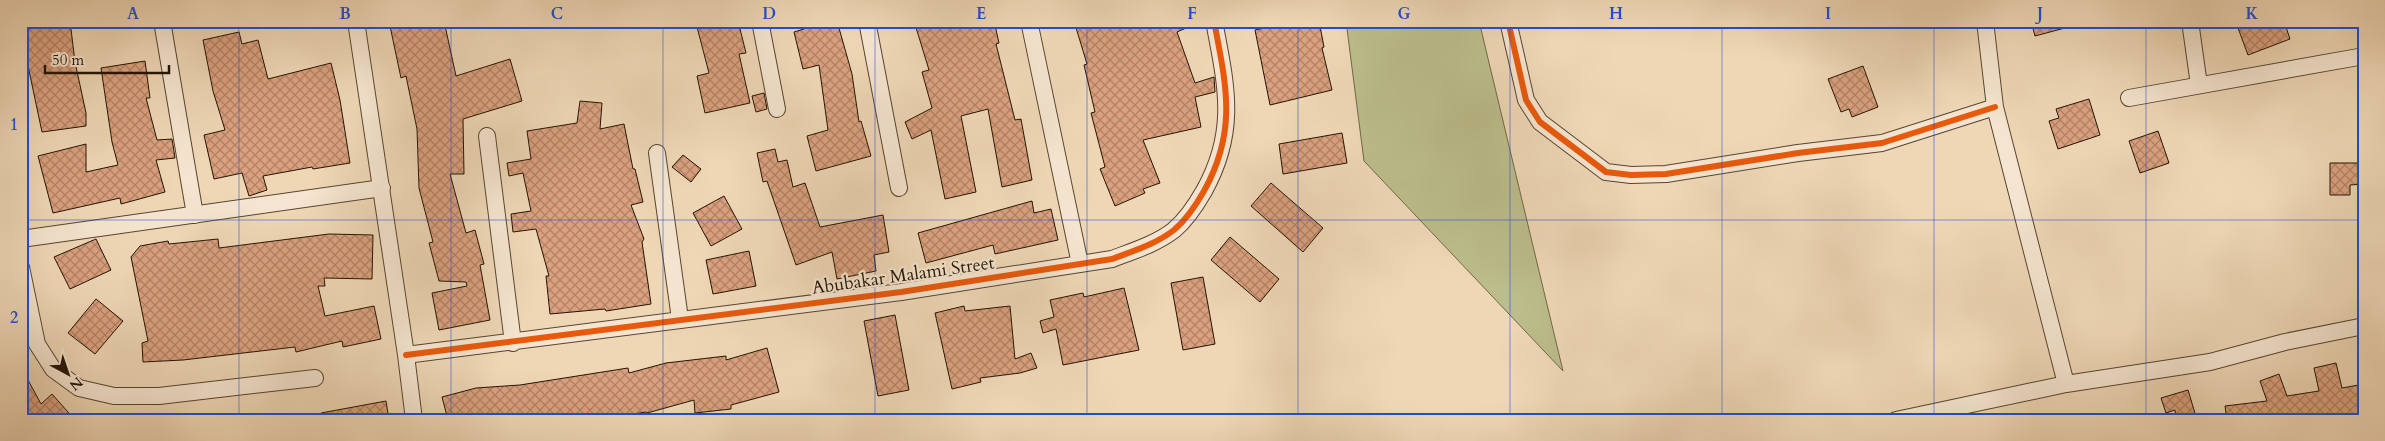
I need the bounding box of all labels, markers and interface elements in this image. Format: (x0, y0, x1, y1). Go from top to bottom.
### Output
text: A (127, 3, 139, 25)
text: B (339, 3, 351, 25)
text: C (551, 3, 563, 25)
text: D (762, 3, 776, 25)
text: E (976, 3, 986, 25)
text: F (1187, 3, 1197, 25)
text: G (1397, 3, 1411, 25)
text: H (1609, 3, 1623, 25)
text: I (1825, 3, 1831, 25)
text: J (2035, 3, 2043, 25)
text: K (2246, 3, 2259, 25)
scale bar (45, 42, 169, 74)
text: 50 m (52, 50, 84, 70)
text: 1 (10, 114, 18, 136)
street label: Abubakar Malami Street (810, 250, 996, 301)
text: 2 (10, 307, 18, 329)
north arrow (42, 348, 92, 398)
text: N (65, 372, 87, 395)

